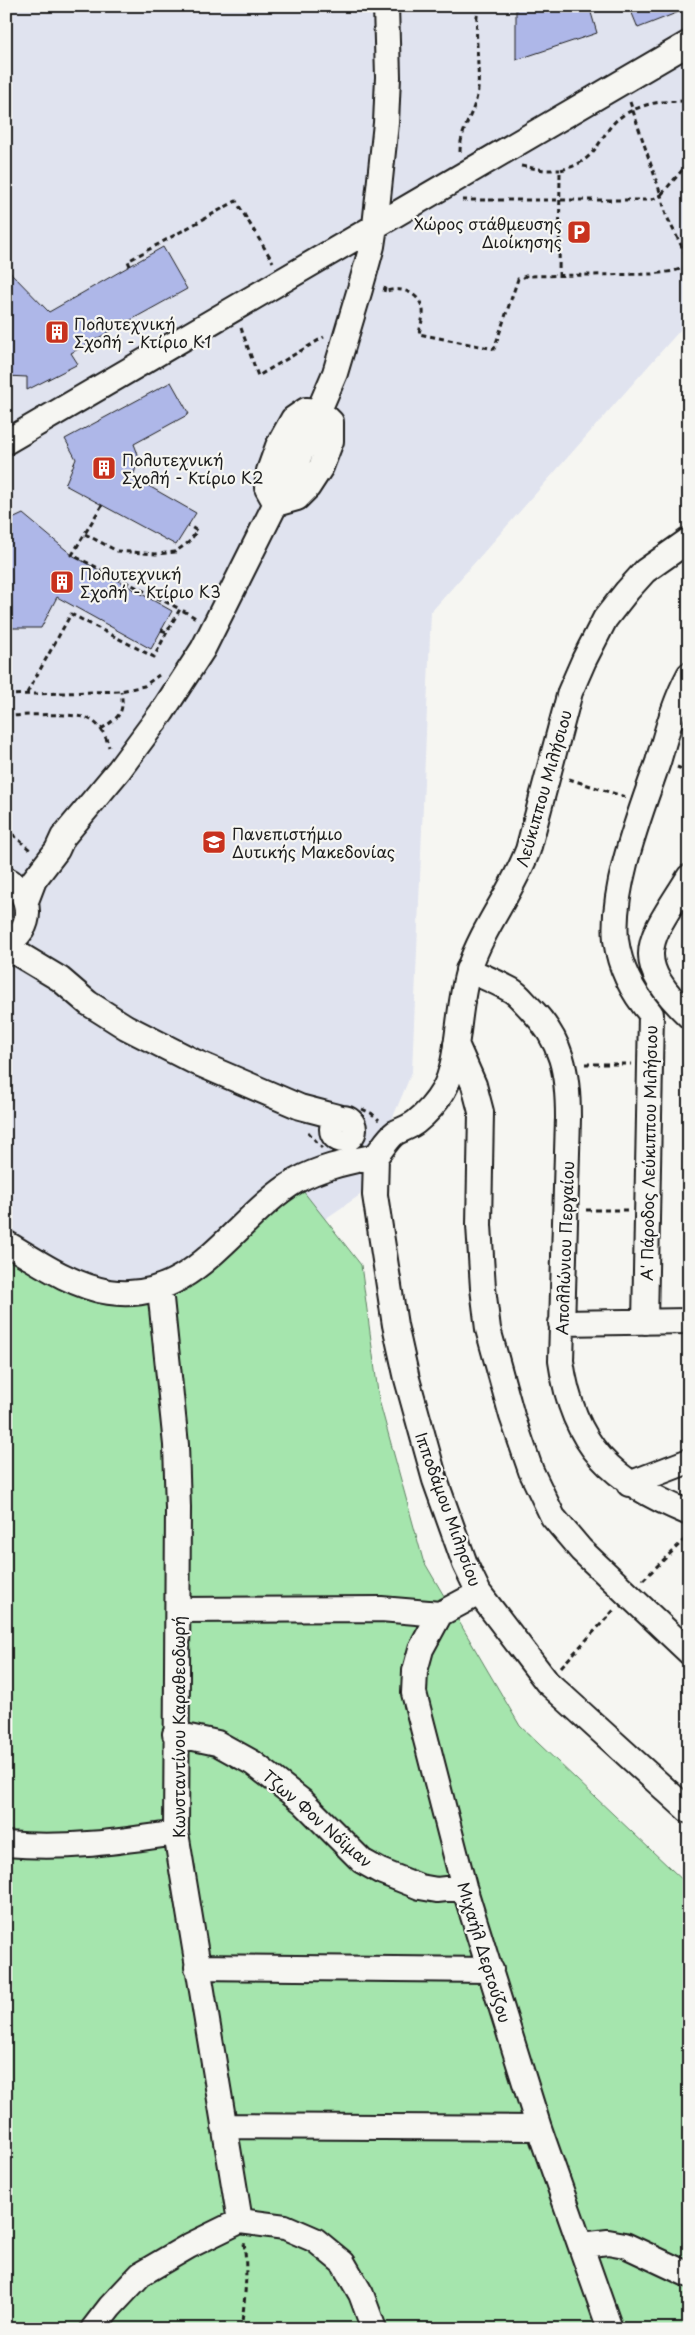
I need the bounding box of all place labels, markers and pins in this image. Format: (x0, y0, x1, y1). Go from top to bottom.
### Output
place label: Χώρος στάθμευσης Διοίκησης (414, 211, 562, 253)
parking icon: Χώρος στάθμευσης Διοίκησης (566, 219, 592, 245)
place label: Πολυτεχνική Σχολή - Κτίριο Κ1 (74, 311, 211, 353)
building icon: Πολυτεχνική Σχολή - Κτίριο Κ1 (44, 319, 70, 345)
place label: Πολυτεχνική Σχολή - Κτίριο Κ2 (122, 447, 263, 489)
building icon: Πολυτεχνική Σχολή - Κτίριο Κ2 (91, 455, 117, 481)
place label: Πολυτεχνική Σχολή - Κτίριο Κ3 (80, 561, 221, 603)
building icon: Πολυτεχνική Σχολή - Κτίριο Κ3 (49, 569, 75, 595)
place label: Πανεπιστήμιο Δυτικής Μακεδονίας (232, 821, 395, 863)
school or university icon: Πανεπιστήμιο Δυτικής Μακεδονίας (201, 829, 227, 855)

